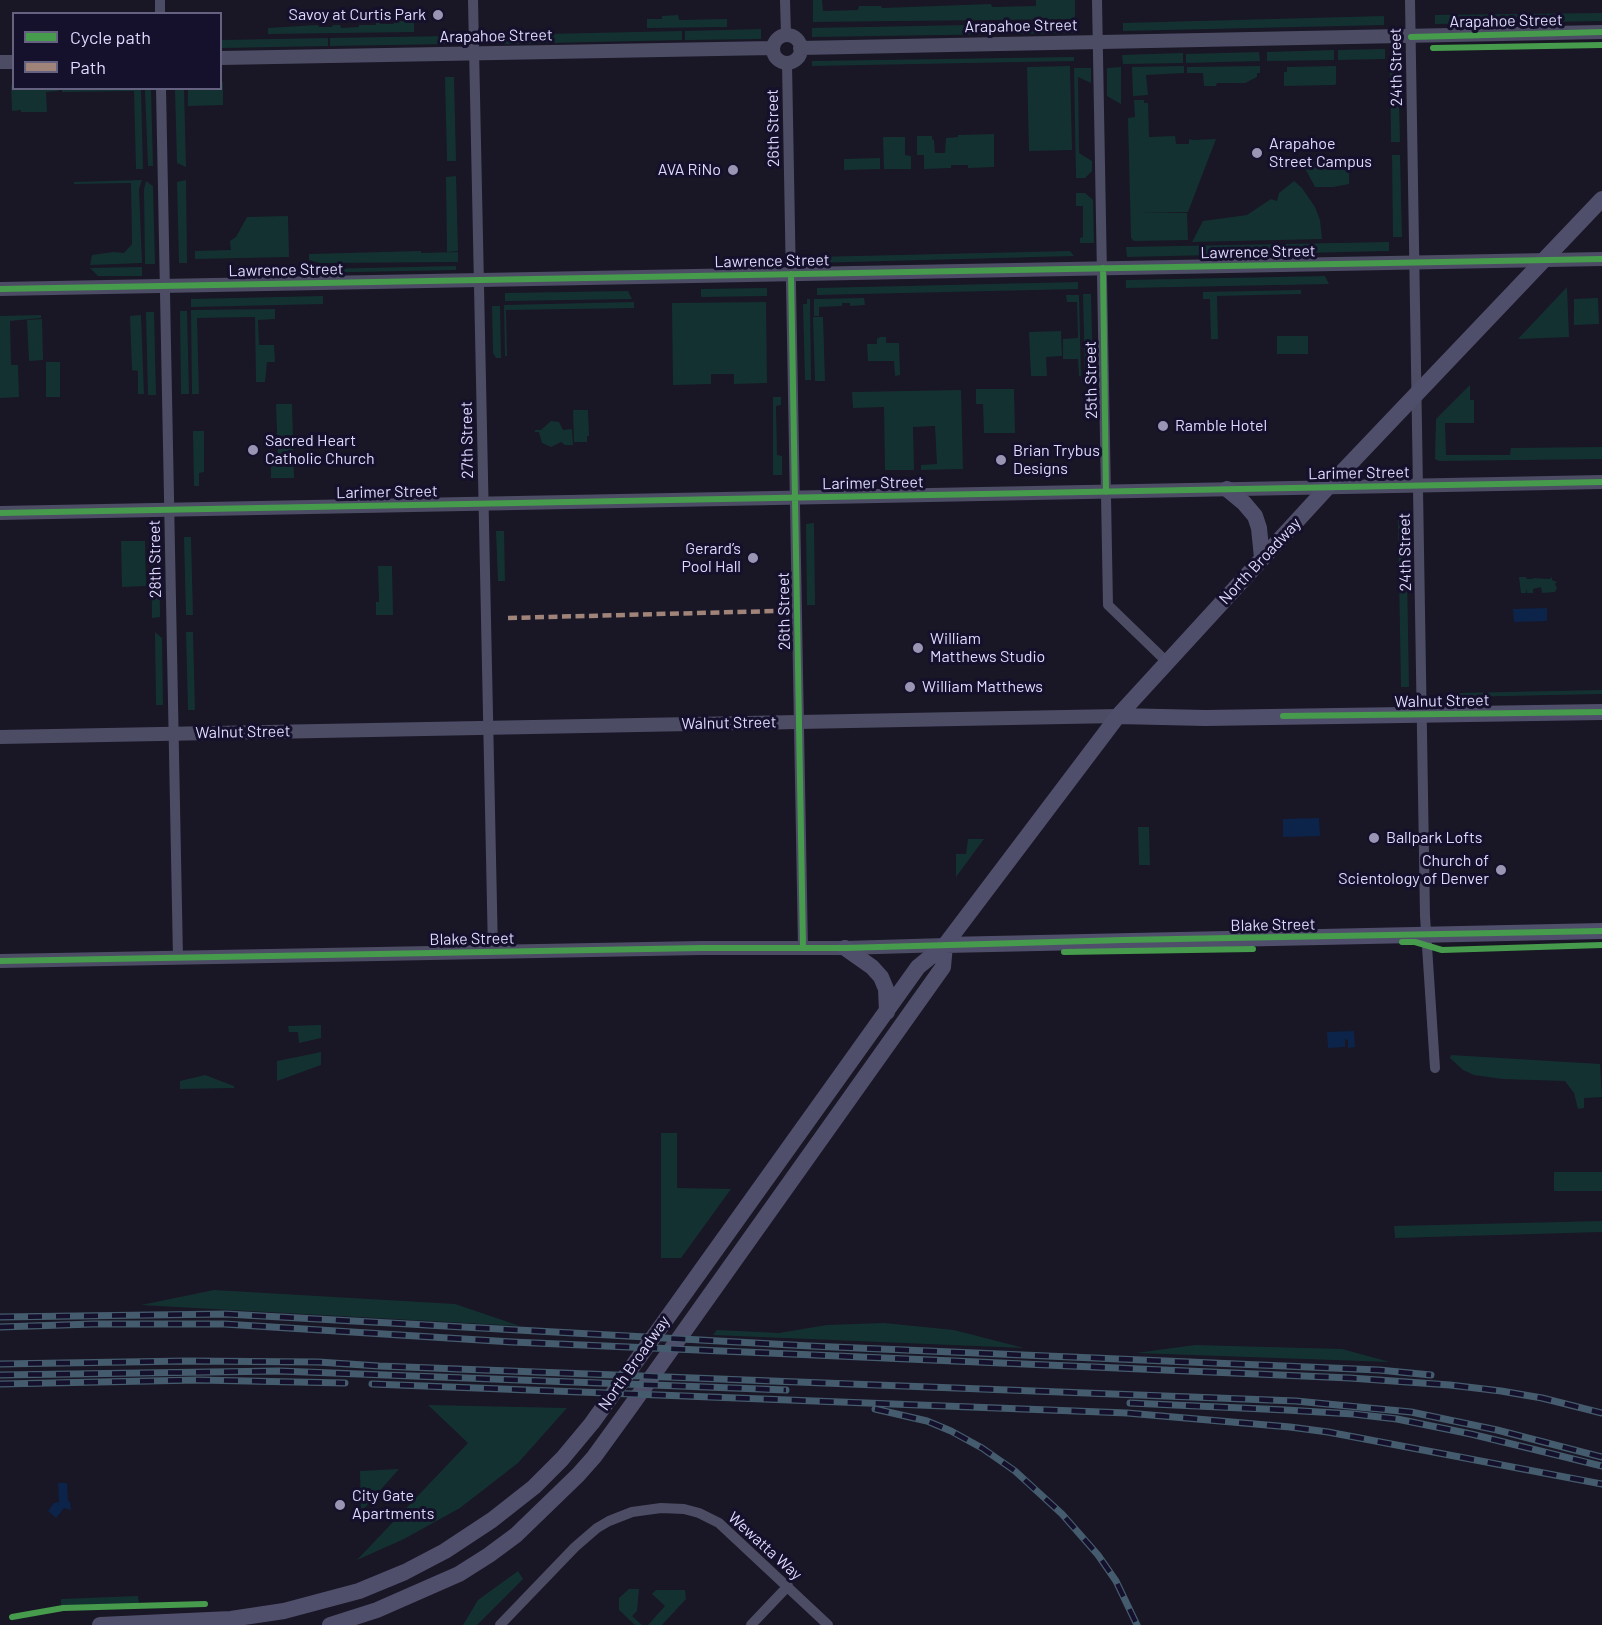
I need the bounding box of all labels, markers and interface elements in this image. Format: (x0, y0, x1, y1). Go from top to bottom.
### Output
place label: Savoy at Curtis Park (289, 5, 426, 25)
marker: Savoy at Curtis Park (431, 8, 445, 22)
street label: Arapahoe Street (1449, 10, 1563, 32)
legend (12, 12, 222, 90)
street label: Arapahoe Street (964, 15, 1078, 37)
street label: Arapahoe Street (439, 25, 553, 47)
text: Cycle path (70, 26, 151, 48)
street label: 24th Street (1386, 27, 1406, 107)
text: Path (70, 56, 106, 78)
street label: 26th Street (763, 89, 783, 167)
place label: Arapahoe Street Campus (1269, 134, 1372, 172)
marker: Arapahoe Street Campus (1250, 146, 1264, 160)
place label: AVA RiNo (658, 160, 721, 180)
marker: AVA RiNo (726, 163, 740, 177)
street label: Lawrence Street (1200, 241, 1316, 263)
street label: Lawrence Street (714, 250, 830, 272)
street label: Lawrence Street (228, 259, 344, 281)
street label: 25th Street (1081, 341, 1101, 419)
street label: 27th Street (457, 401, 477, 479)
place label: Ramble Hotel (1175, 416, 1267, 436)
marker: Ramble Hotel (1156, 419, 1170, 433)
place label: Sacred Heart Catholic Church (265, 431, 375, 469)
place label: Brian Trybus Designs (1013, 441, 1100, 479)
marker: Sacred Heart Catholic Church (246, 443, 260, 457)
marker: Brian Trybus Designs (994, 453, 1008, 467)
street label: Larimer Street (1308, 463, 1410, 483)
street label: Larimer Street (822, 473, 924, 493)
street label: Larimer Street (336, 482, 438, 502)
street label: 24th Street (1395, 512, 1415, 592)
street label: North Broadway (1215, 514, 1305, 608)
street label: 28th Street (145, 520, 165, 598)
place label: Gerard’s Pool Hall (681, 539, 741, 577)
marker: Gerard’s Pool Hall (746, 551, 760, 565)
street label: 26th Street (774, 572, 794, 650)
place label: William Matthews Studio (930, 629, 1045, 667)
marker: William Matthews Studio (911, 641, 925, 655)
place label: William Matthews (922, 677, 1043, 697)
marker: William Matthews (903, 680, 917, 694)
street label: Walnut Street (1394, 691, 1490, 711)
street label: Walnut Street (681, 713, 777, 733)
street label: Walnut Street (195, 722, 291, 742)
place label: Ballpark Lofts (1386, 828, 1482, 848)
marker: Ballpark Lofts (1367, 831, 1381, 845)
place label: Church of Scientology of Denver (1338, 851, 1489, 889)
marker: Church of Scientology of Denver (1494, 863, 1508, 877)
street label: Blake Street (1230, 915, 1316, 935)
street label: Blake Street (429, 929, 515, 949)
street label: North Broadway (594, 1312, 674, 1414)
place label: City Gate Apartments (352, 1486, 434, 1524)
marker: City Gate Apartments (333, 1498, 347, 1512)
street label: Wewatta Way (724, 1508, 806, 1584)

